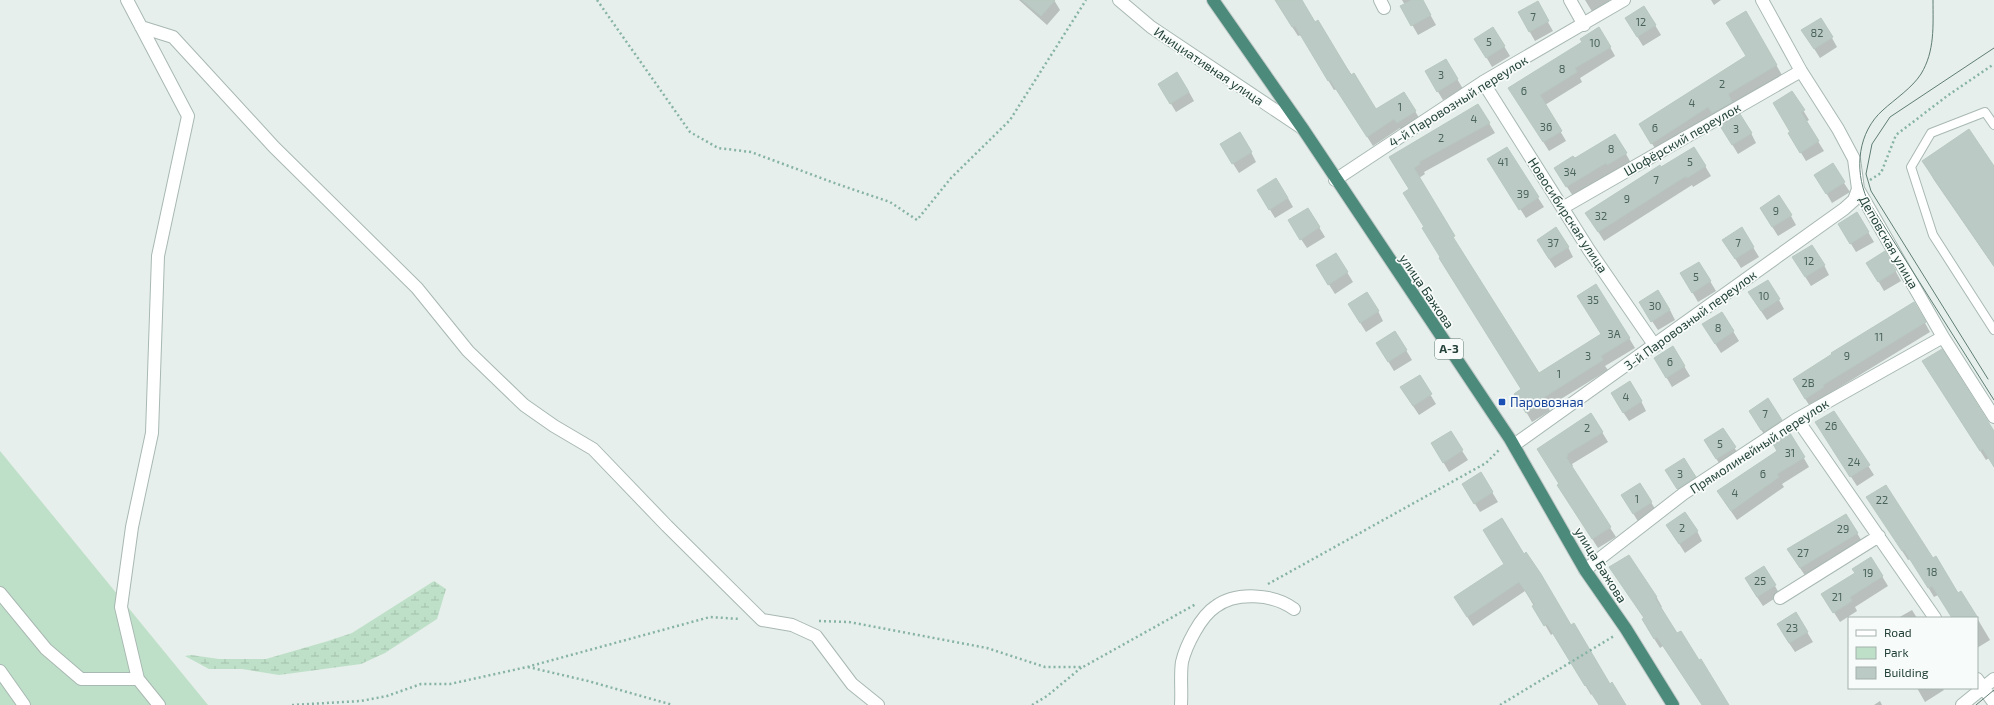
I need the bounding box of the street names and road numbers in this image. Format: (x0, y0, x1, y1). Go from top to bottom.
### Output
street label: Инициативная улица (1151, 23, 1267, 109)
street label: 4-й Паровозный переулок (1386, 52, 1530, 150)
street label: Шофёрский переулок (1621, 99, 1743, 179)
street label: Новосибирская улица (1525, 154, 1611, 276)
street label: Деповская улица (1856, 193, 1922, 291)
street label: улица Бажова (1396, 251, 1458, 331)
street label: 3-й Паровозный переулок (1621, 266, 1760, 374)
road number: A-3 (1435, 339, 1463, 359)
street label: Прямолинейный переулок (1687, 395, 1831, 497)
street label: улица Бажова (1571, 524, 1631, 606)

